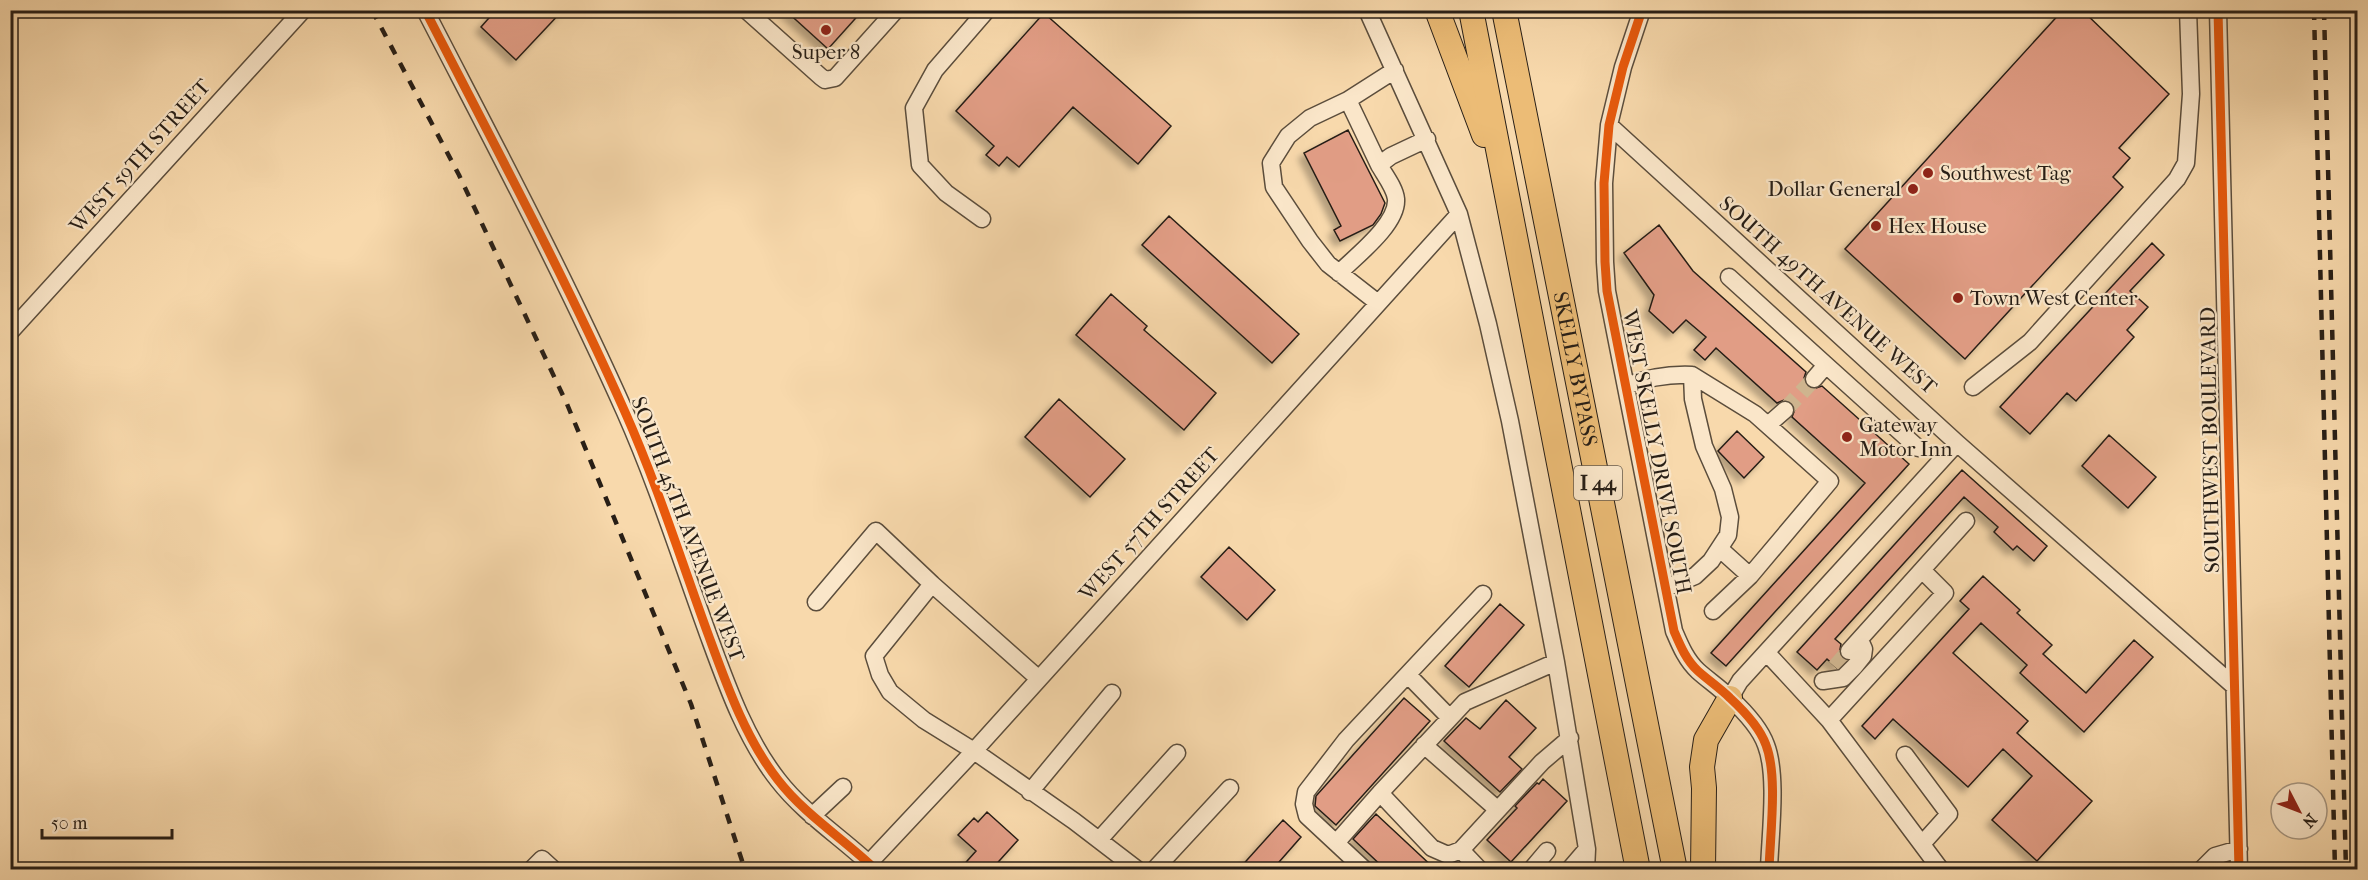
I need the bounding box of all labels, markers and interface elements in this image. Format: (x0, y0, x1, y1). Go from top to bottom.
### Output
marker: Super 8 (819, 23, 833, 37)
place label: Super 8 (792, 40, 860, 64)
street label: WEST 59TH STREET (64, 74, 216, 238)
place label: Southwest Tag (1940, 161, 2071, 185)
marker: Southwest Tag (1921, 166, 1935, 180)
place label: Dollar General (1768, 177, 1901, 201)
marker: Dollar General (1906, 182, 1920, 196)
street label: SOUTH 49TH AVENUE WEST (1714, 191, 1942, 400)
place label: Hex House (1888, 214, 1987, 238)
marker: Hex House (1869, 219, 1883, 233)
place label: Town West Center (1970, 286, 2138, 310)
street label: SKELLY BYPASS (1548, 289, 1602, 449)
marker: Town West Center (1951, 291, 1965, 305)
street label: WEST SKELLY DRIVE SOUTH (1617, 307, 1696, 597)
street label: SOUTHWEST BOULEVARD (2196, 307, 2224, 573)
street label: SOUTH 45TH AVENUE WEST (626, 393, 750, 666)
place label: Gateway Motor Inn (1859, 413, 1953, 461)
marker: Gateway Motor Inn (1840, 430, 1854, 444)
street label: WEST 57TH STREET (1073, 442, 1225, 606)
road number: I 44 (1574, 466, 1622, 500)
north arrow (2269, 781, 2329, 841)
scale bar (42, 802, 172, 840)
text: N (2298, 810, 2321, 832)
text: 50 m (51, 813, 88, 834)

